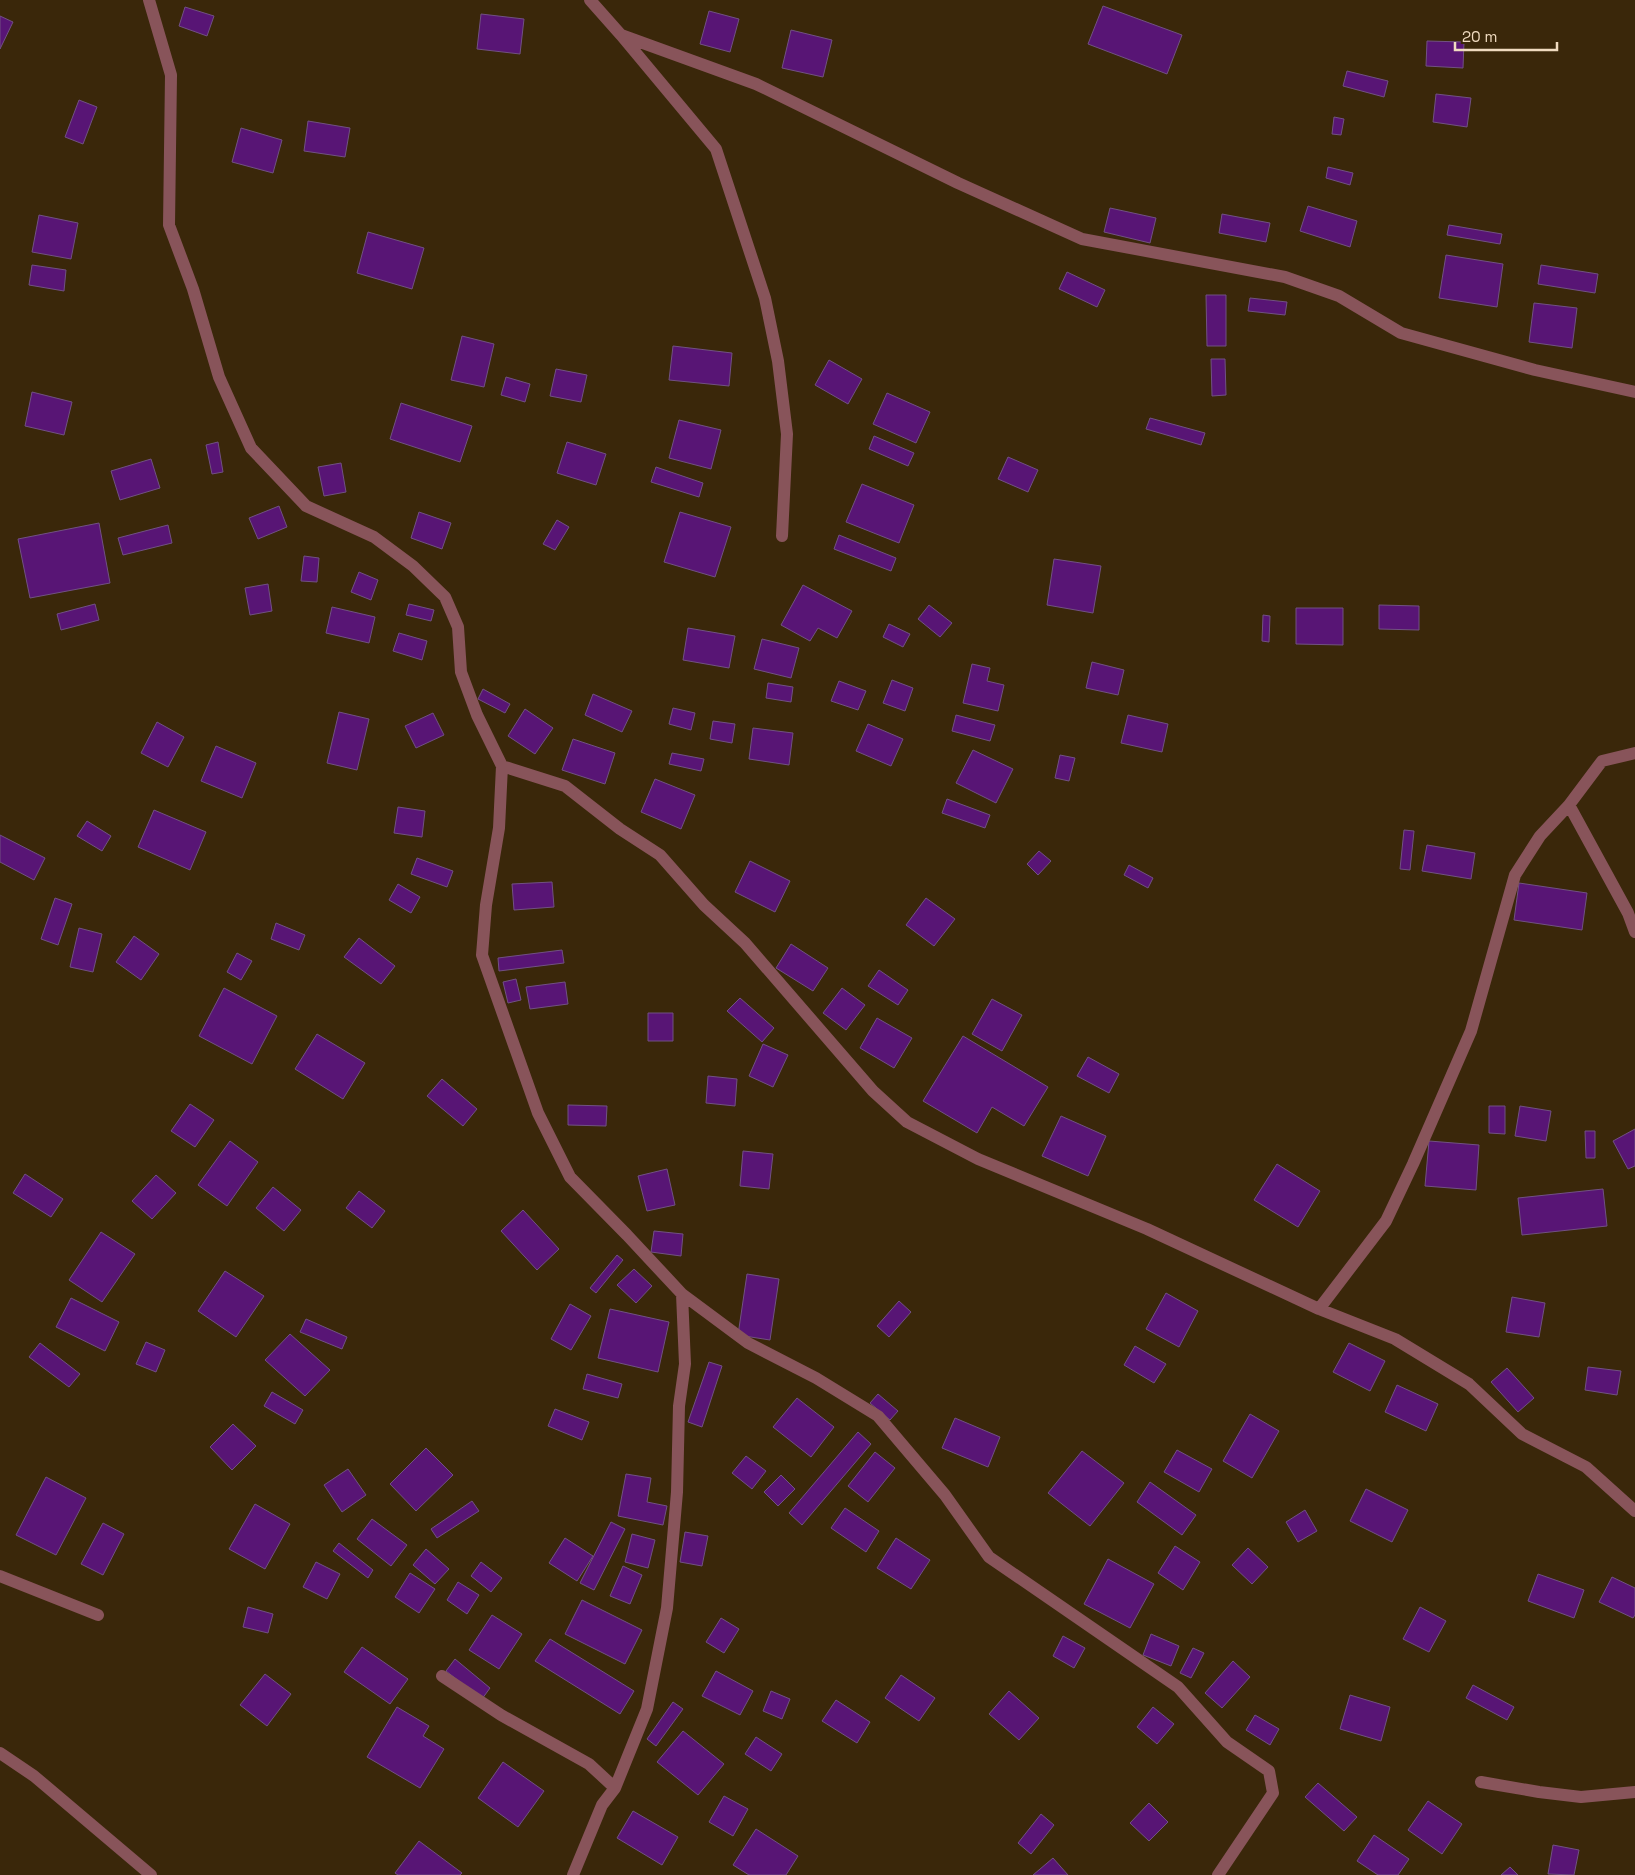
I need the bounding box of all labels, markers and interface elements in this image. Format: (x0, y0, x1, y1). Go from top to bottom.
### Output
scale bar (1455, 20, 1558, 52)
text: 20 m (1462, 27, 1497, 46)

